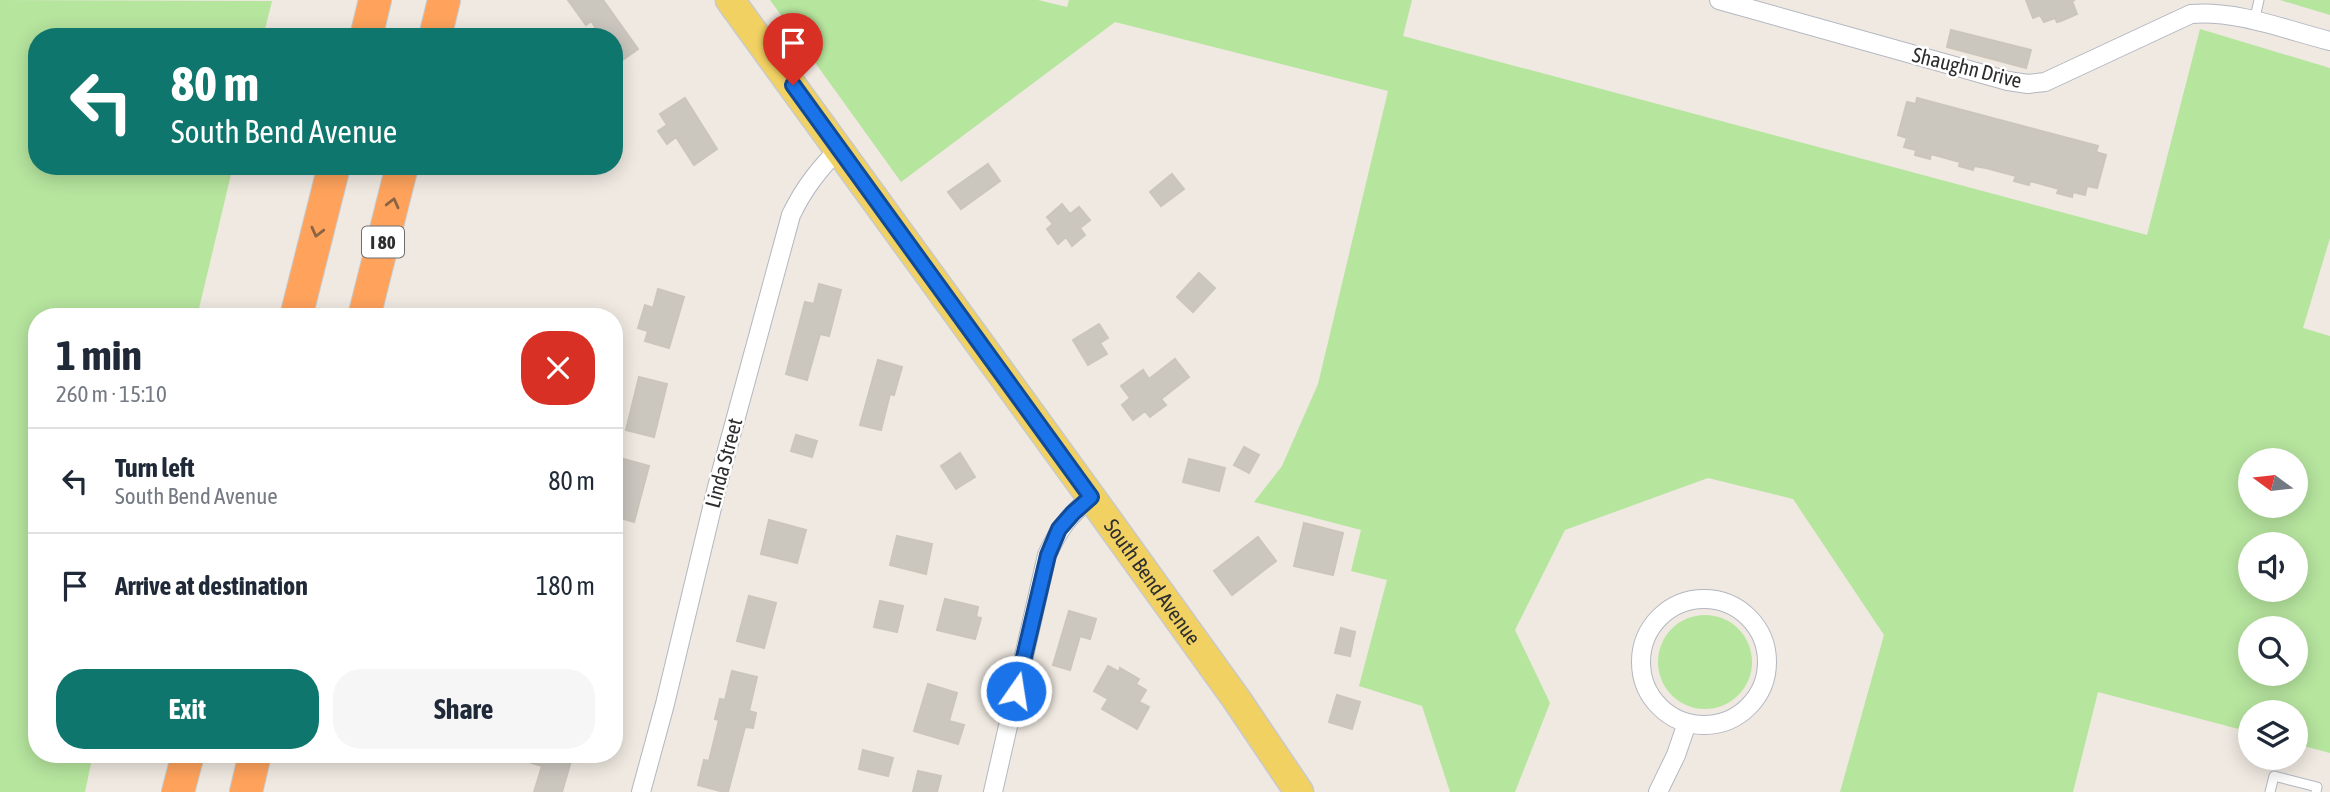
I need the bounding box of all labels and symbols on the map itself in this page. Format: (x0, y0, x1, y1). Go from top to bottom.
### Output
pin (763, 13, 823, 85)
street label: Shaughn Drive (1910, 42, 2024, 92)
one-way arrow (385, 197, 399, 209)
one-way arrow (311, 226, 325, 238)
road number: I 80 (362, 226, 404, 258)
street label: Linda Street (700, 415, 747, 510)
north arrow (2238, 448, 2308, 518)
street label: South Bend Avenue (1100, 514, 1206, 649)
position arrow (979, 654, 1053, 728)

